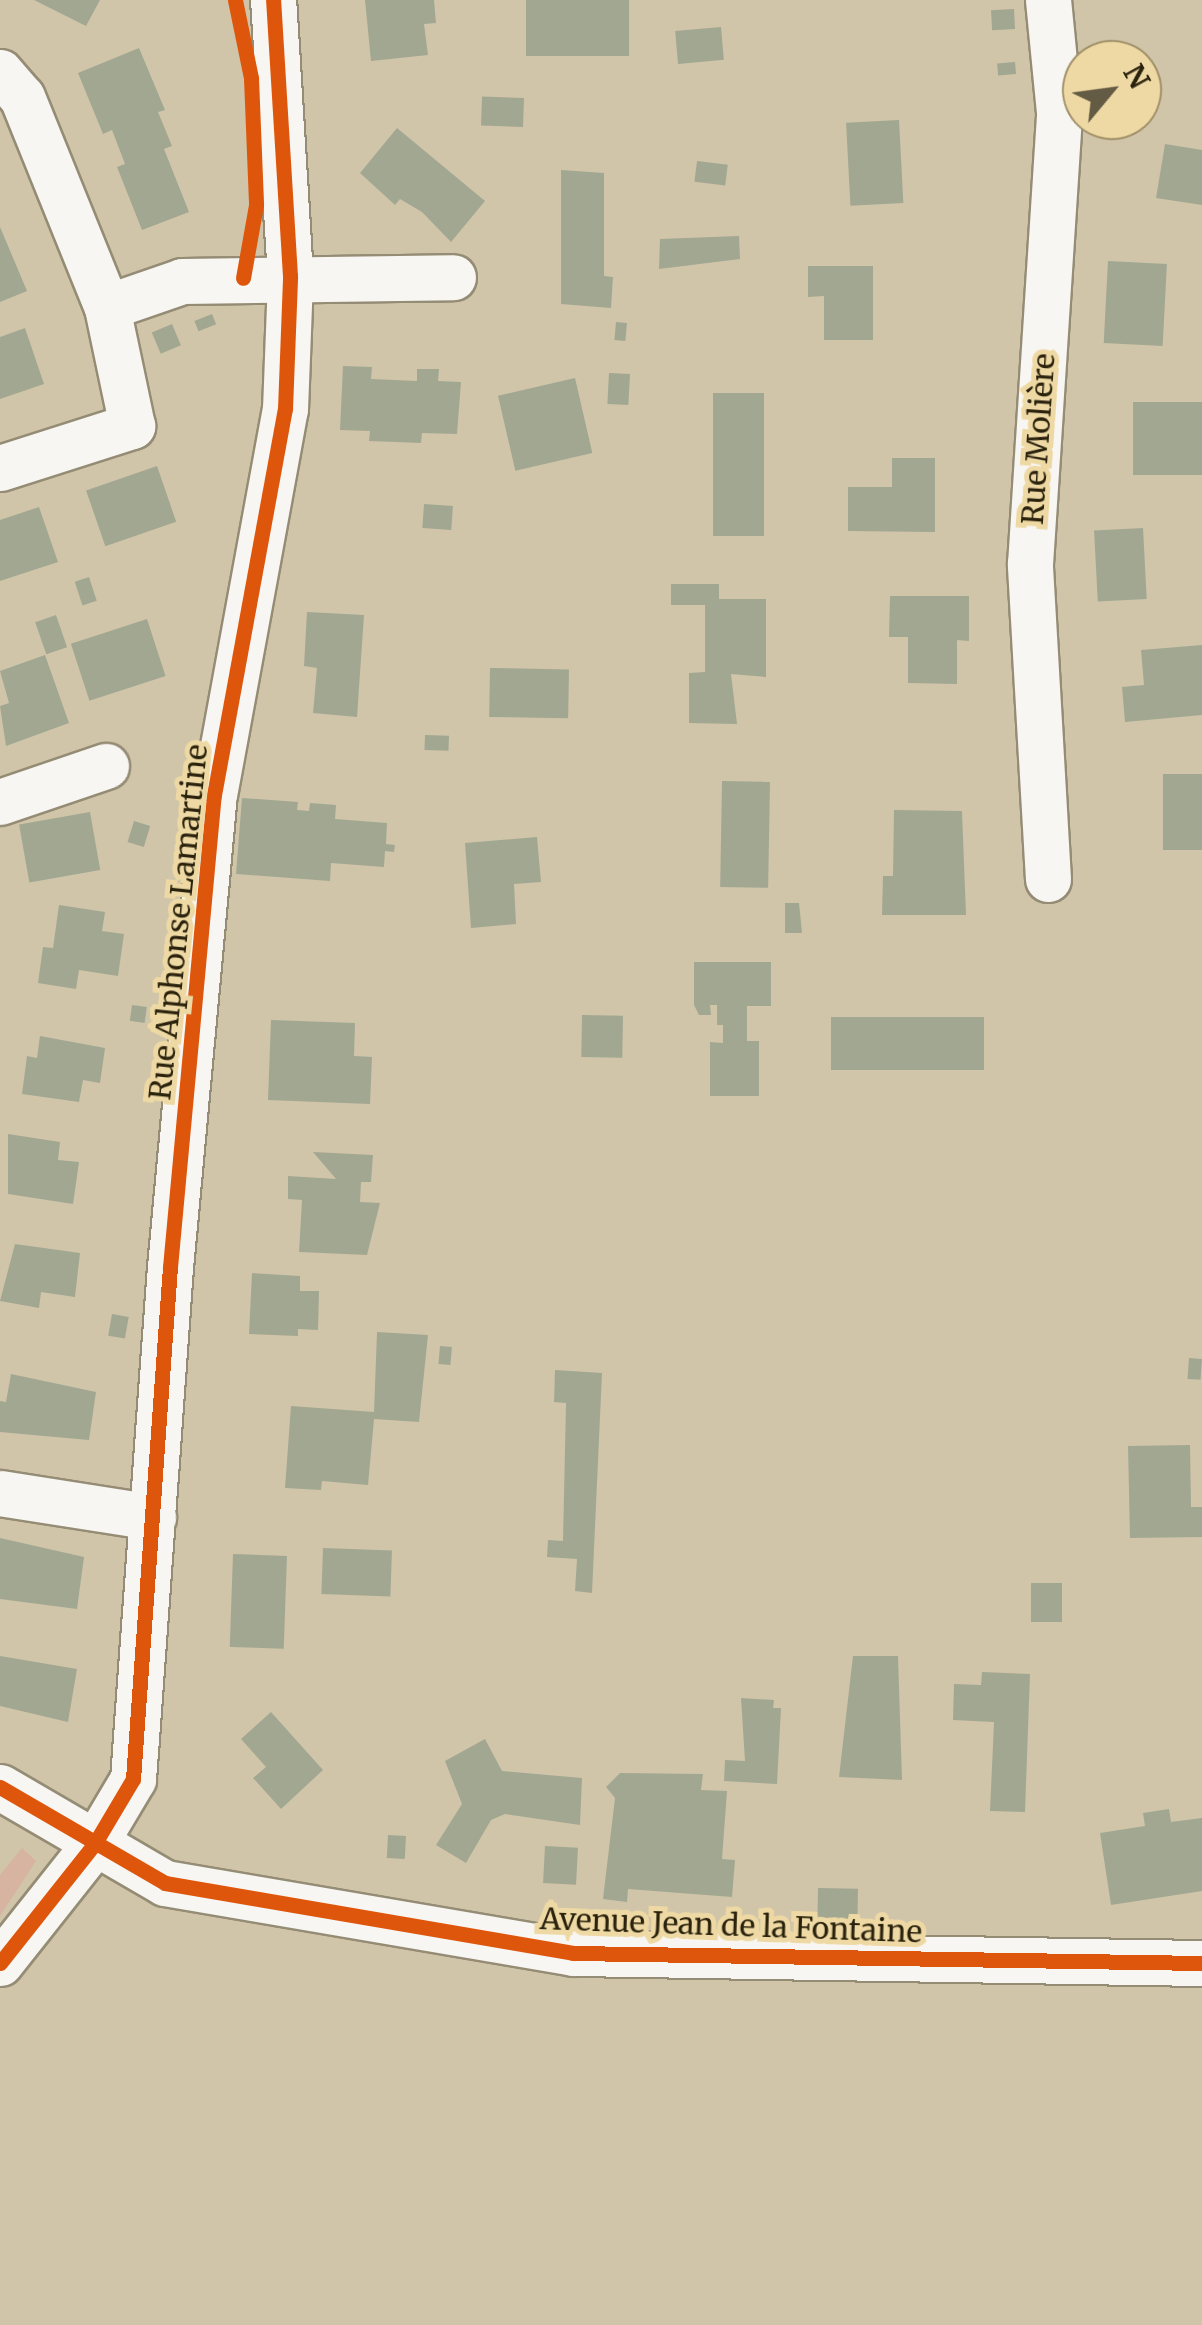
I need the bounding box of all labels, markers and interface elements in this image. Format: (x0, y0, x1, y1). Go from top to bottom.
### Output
north arrow (1062, 40, 1162, 140)
text: N (1115, 58, 1158, 95)
street label: Rue Molière (1014, 352, 1062, 526)
street label: Rue Alphonse Lamartine (141, 742, 215, 1102)
street label: Avenue Jean de la Fontaine (539, 1900, 923, 1950)

